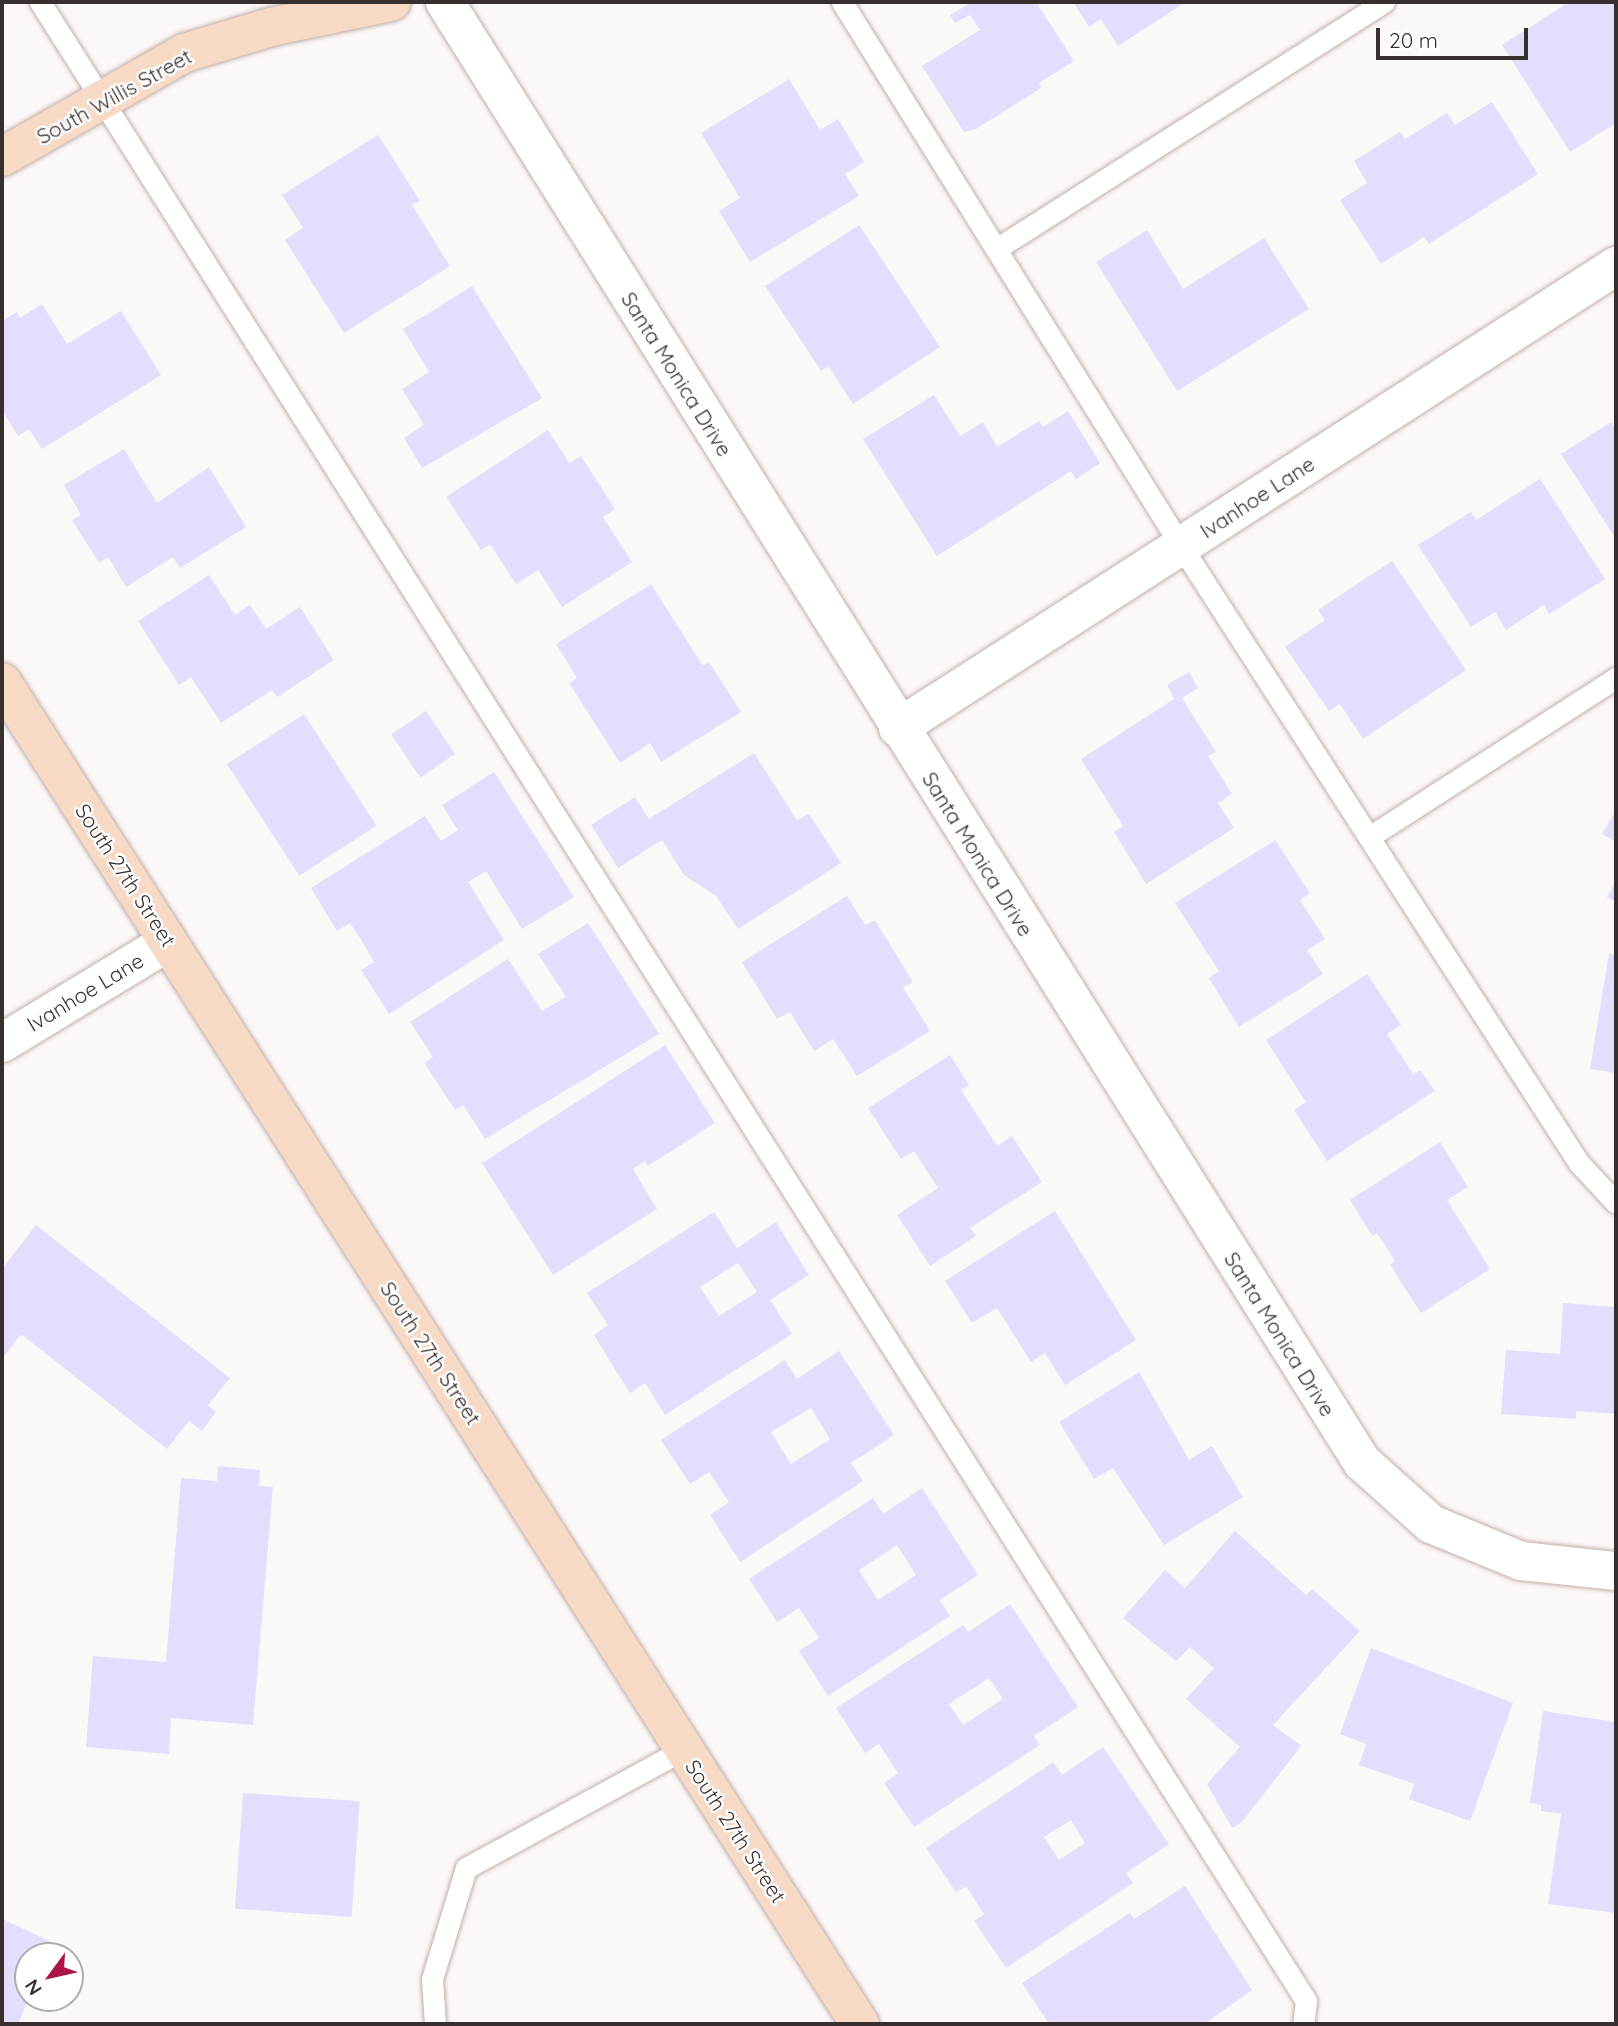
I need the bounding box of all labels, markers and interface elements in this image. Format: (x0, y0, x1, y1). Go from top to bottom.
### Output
scale bar (1380, 14, 1532, 58)
text: 20 m (1389, 27, 1438, 53)
street label: South Willis Street (32, 43, 196, 149)
street label: Santa Monica Drive (616, 287, 738, 461)
street label: Ivanhoe Lane (1195, 451, 1319, 543)
street label: Santa Monica Drive (917, 767, 1039, 941)
street label: South 27th Street (70, 799, 182, 951)
street label: Ivanhoe Lane (22, 947, 148, 1037)
street label: Santa Monica Drive (1219, 1247, 1341, 1421)
street label: South 27th Street (375, 1277, 487, 1429)
street label: South 27th Street (680, 1755, 792, 1907)
north arrow (14, 1942, 84, 2012)
text: N (19, 1975, 47, 2000)

